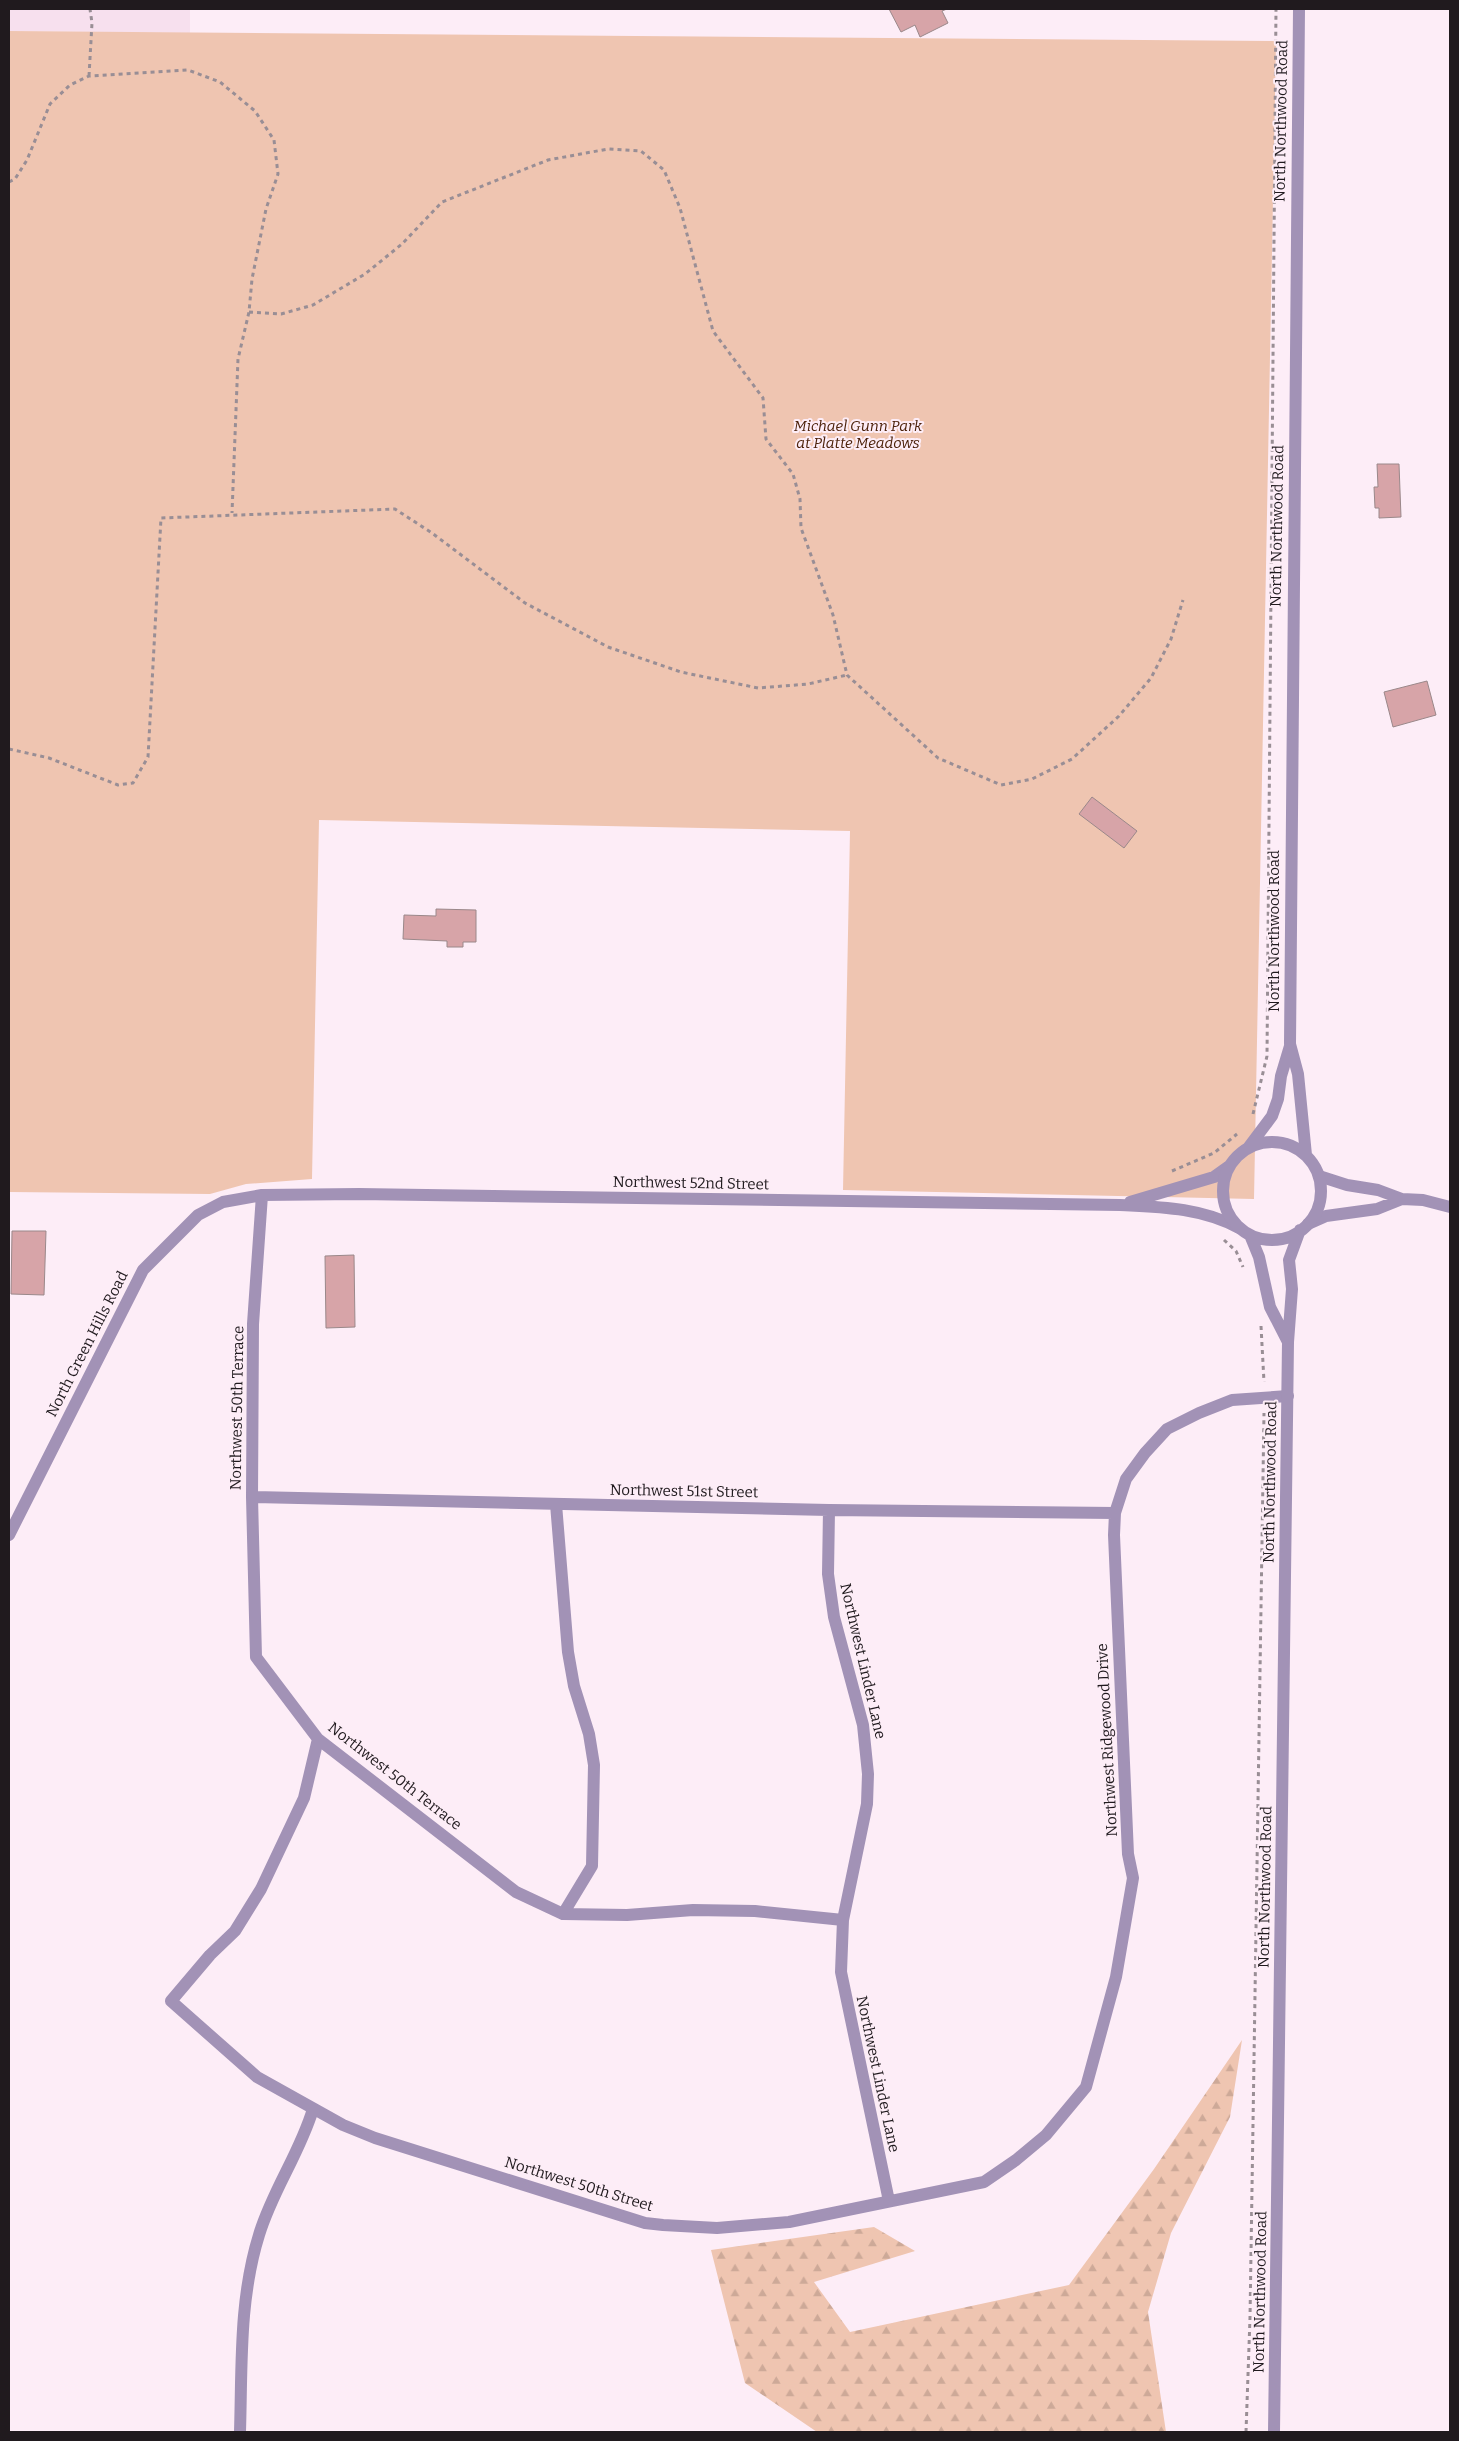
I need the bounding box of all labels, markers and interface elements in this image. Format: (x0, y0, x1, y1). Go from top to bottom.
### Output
street label: North Northwood Road (1271, 40, 1291, 202)
park label: Michael Gunn Park at Platte Meadows (794, 417, 923, 452)
street label: North Northwood Road (1267, 445, 1287, 607)
street label: North Northwood Road (1265, 850, 1283, 1012)
street label: Northwest 52nd Street (613, 1173, 770, 1193)
street label: North Green Hills Road (42, 1268, 132, 1420)
street label: Northwest 50th Terrace (227, 1326, 247, 1490)
street label: North Northwood Road (1260, 1401, 1280, 1563)
street label: Northwest 51st Street (610, 1481, 759, 1501)
street label: Northwest Linder Lane (836, 1581, 890, 1741)
street label: Northwest Ridgewood Drive (1093, 1643, 1121, 1837)
street label: Northwest 50th Terrace (325, 1718, 465, 1834)
street label: North Northwood Road (1255, 1806, 1275, 1968)
street label: Northwest Linder Lane (853, 1994, 903, 2154)
street label: Northwest 50th Street (503, 2153, 656, 2215)
street label: North Northwood Road (1250, 2211, 1270, 2373)

